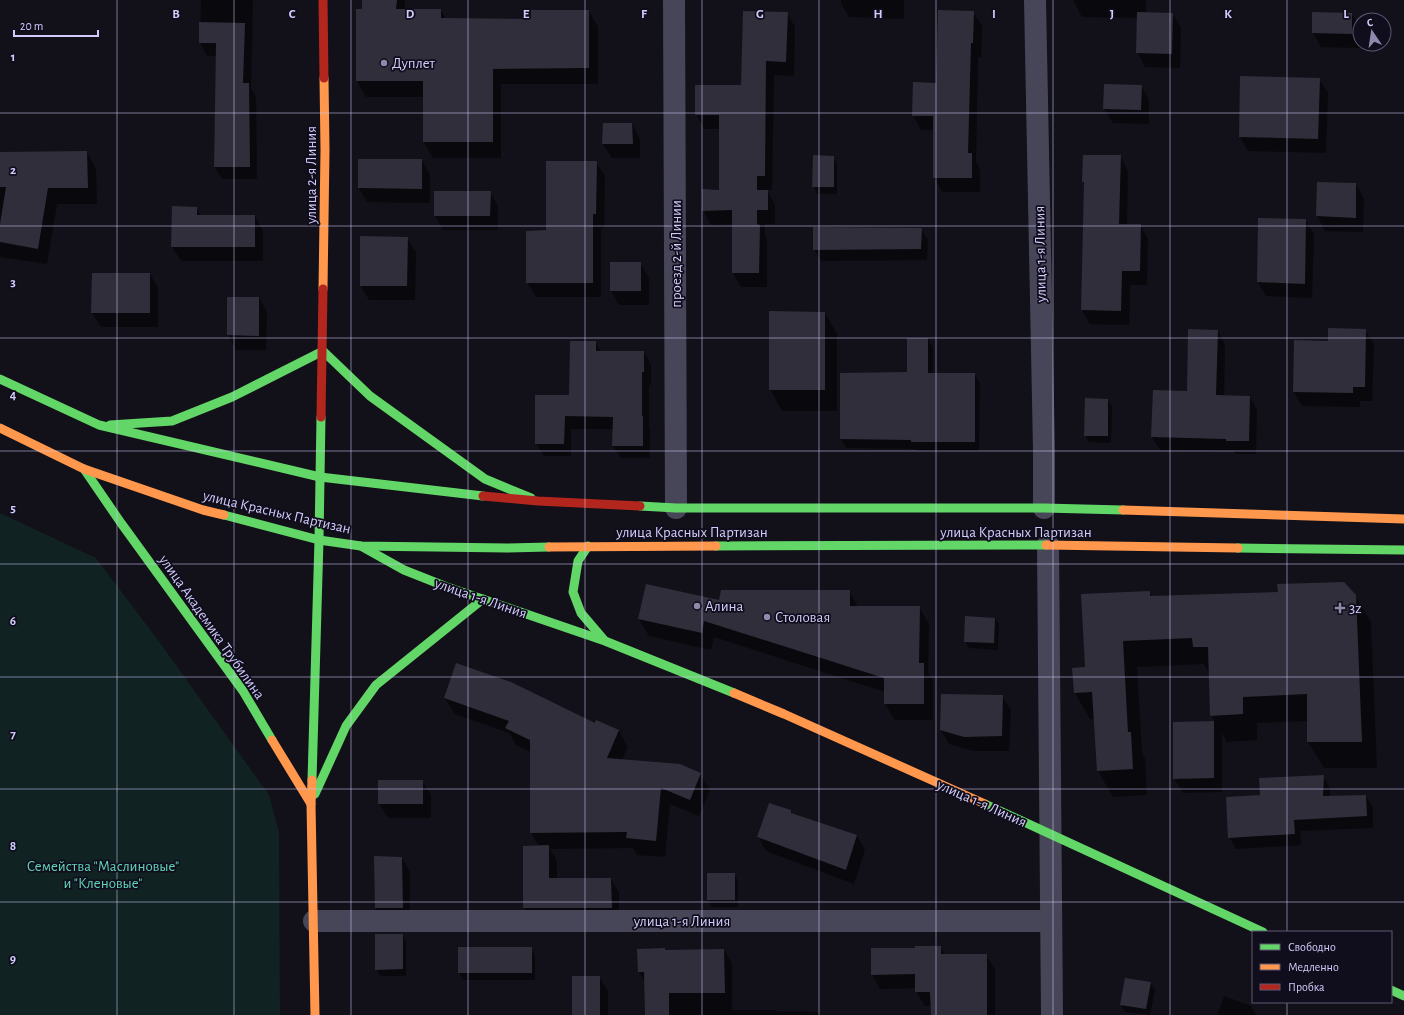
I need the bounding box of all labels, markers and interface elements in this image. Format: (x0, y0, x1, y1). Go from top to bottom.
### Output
text: B (172, 8, 180, 21)
text: C (289, 8, 296, 21)
text: D (406, 8, 415, 21)
text: E (523, 8, 530, 21)
text: F (641, 8, 648, 21)
text: G (756, 8, 764, 21)
text: H (873, 8, 883, 21)
text: I (992, 8, 996, 21)
text: J (1110, 8, 1114, 21)
text: K (1224, 8, 1232, 21)
text: L (1343, 8, 1349, 21)
scale bar (14, 12, 98, 38)
north arrow (1352, 12, 1392, 52)
text: С (1366, 17, 1374, 29)
text: 20 m (20, 20, 43, 32)
text: 1 (11, 51, 15, 64)
place label: Дуплет (392, 56, 436, 71)
marker: Дуплет (379, 58, 389, 68)
street label: улица 2-я Линия (304, 126, 319, 225)
text: 2 (10, 164, 16, 177)
street label: проезд 2-й Линии (669, 200, 684, 308)
street label: улица 1-я Линия (1032, 206, 1049, 303)
text: 3 (10, 276, 16, 289)
text: 4 (10, 389, 17, 402)
street label: улица Красных Партизан (200, 488, 352, 537)
text: 5 (10, 502, 16, 515)
street label: улица Красных Партизан (615, 525, 768, 540)
street label: улица Красных Партизан (939, 525, 1092, 540)
street label: улица Академика Трубилина (155, 552, 267, 702)
street label: улица 1-я Линия (432, 575, 529, 621)
place label: Алина (705, 599, 744, 614)
marker: Алина (692, 601, 702, 611)
place label: 3z (1349, 601, 1361, 616)
marker: 3z (1334, 602, 1346, 614)
place label: Столовая (775, 610, 830, 625)
marker: Столовая (762, 612, 772, 622)
text: 6 (10, 615, 16, 628)
text: 7 (10, 728, 16, 741)
street label: улица 1-я Линия (934, 777, 1029, 830)
text: 8 (10, 840, 16, 853)
park label: Семейства "Маслиновые" и "Кленовые" (27, 859, 179, 891)
street label: улица 1-я Линия (633, 914, 730, 929)
legend (1252, 931, 1392, 1003)
text: Свободно (1288, 941, 1336, 953)
text: 9 (10, 953, 16, 966)
text: Медленно (1288, 961, 1339, 973)
text: Пробка (1288, 981, 1325, 993)

